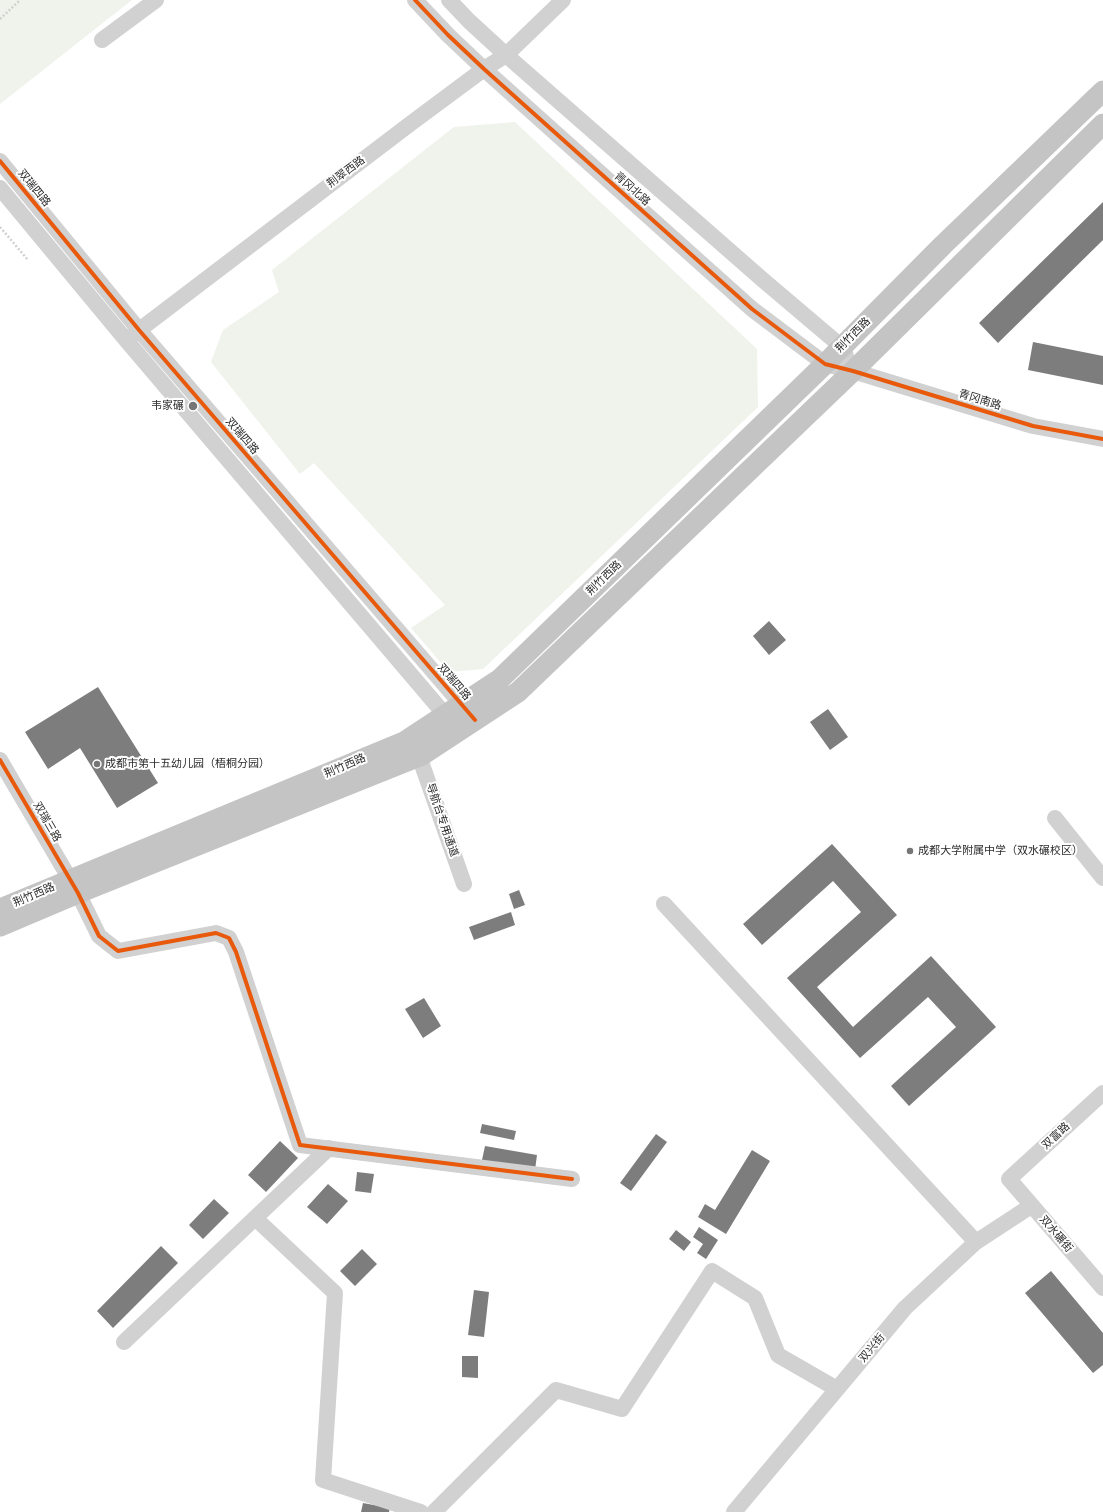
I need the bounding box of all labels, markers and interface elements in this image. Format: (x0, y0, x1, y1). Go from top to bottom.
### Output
street label: 荆翠西路 (324, 153, 368, 191)
street label: 双瑞四路 (15, 167, 53, 209)
street label: 青冈北路 (611, 169, 653, 209)
street label: 荆竹西路 (833, 315, 873, 355)
street label: 青冈南路 (957, 387, 1003, 413)
place label: 韦家碾 (151, 399, 184, 413)
marker: 韦家碾 (187, 400, 199, 412)
street label: 双瑞四路 (223, 415, 261, 457)
street label: 荆竹西路 (584, 558, 624, 598)
street label: 双瑞四路 (435, 661, 473, 703)
street label: 荆竹西路 (322, 751, 368, 781)
place label: 成都市第十五幼儿园（梧桐分园） (105, 757, 270, 771)
marker: 成都市第十五幼儿园（梧桐分园） (92, 759, 102, 769)
street label: 导航台专用通道 (423, 781, 461, 859)
street label: 双瑞三路 (30, 800, 64, 844)
place label: 成都大学附属中学（双水碾校区） (918, 844, 1083, 858)
marker: 成都大学附属中学（双水碾校区） (905, 846, 915, 856)
street label: 荆竹西路 (11, 880, 57, 910)
street label: 双富路 (1039, 1120, 1073, 1152)
street label: 双水碾街 (1037, 1213, 1075, 1255)
street label: 双兴街 (856, 1331, 888, 1365)

